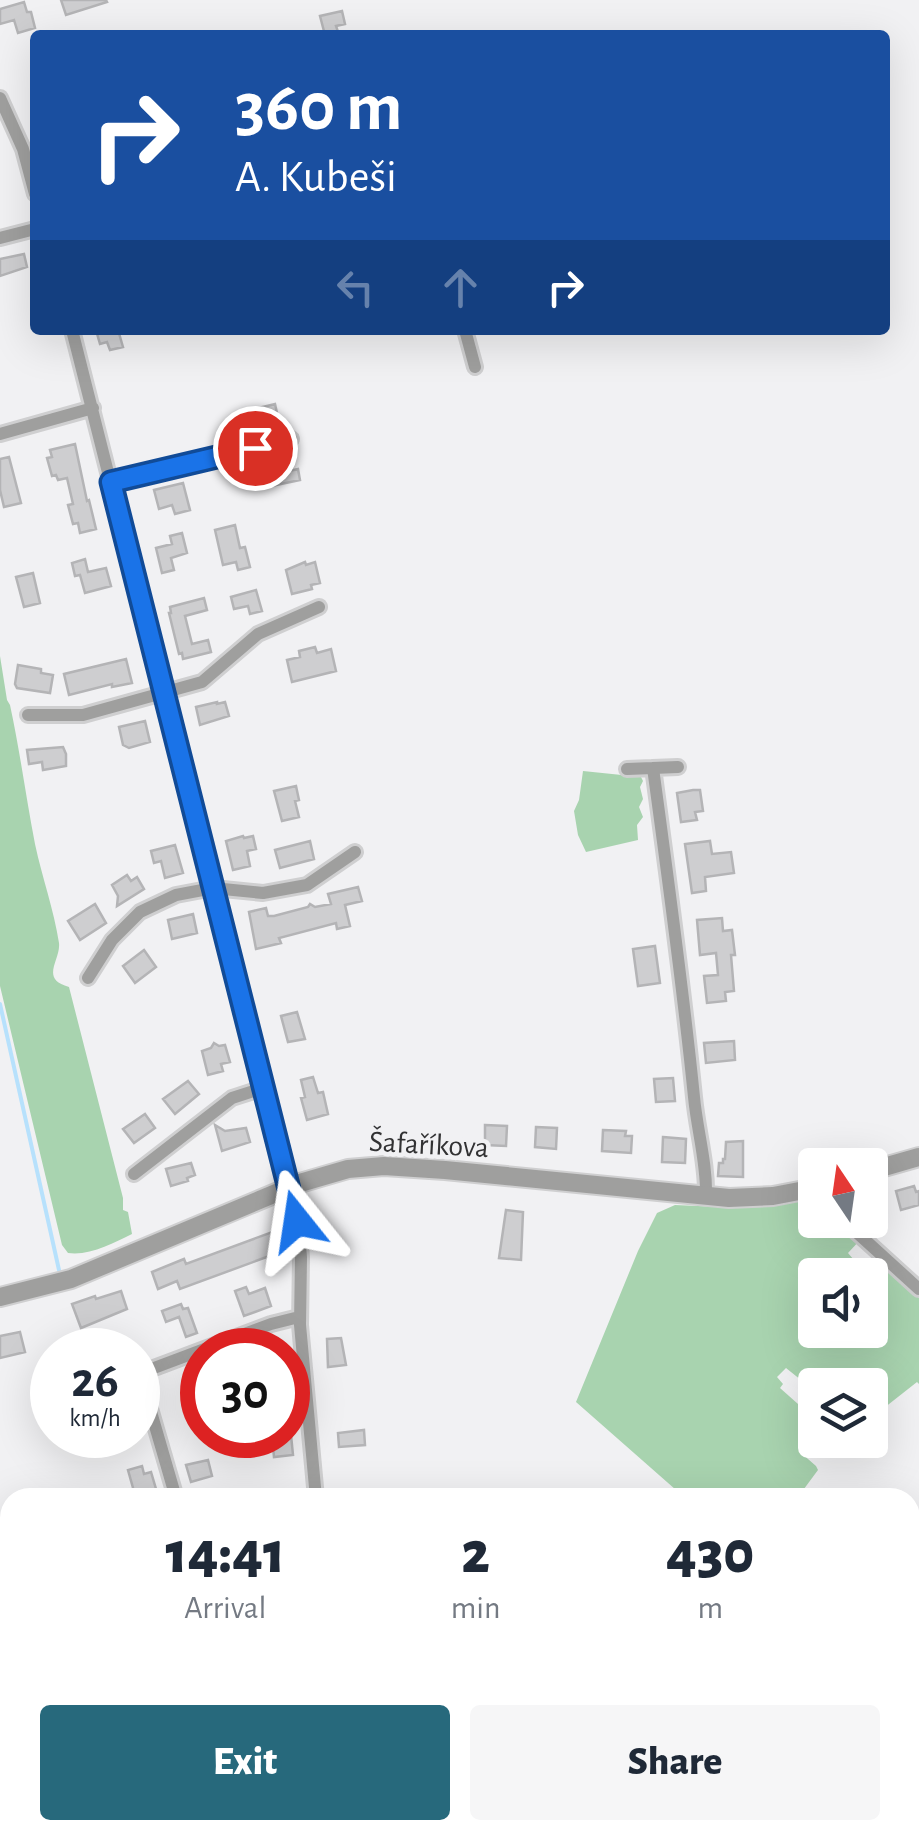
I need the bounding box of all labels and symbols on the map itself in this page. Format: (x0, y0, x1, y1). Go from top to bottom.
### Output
pin (213, 406, 298, 491)
street label: Šafaříkova (368, 1125, 490, 1163)
north arrow (798, 1148, 888, 1238)
position arrow (245, 1169, 349, 1273)
speed limit sign: 30 (180, 1328, 310, 1458)

